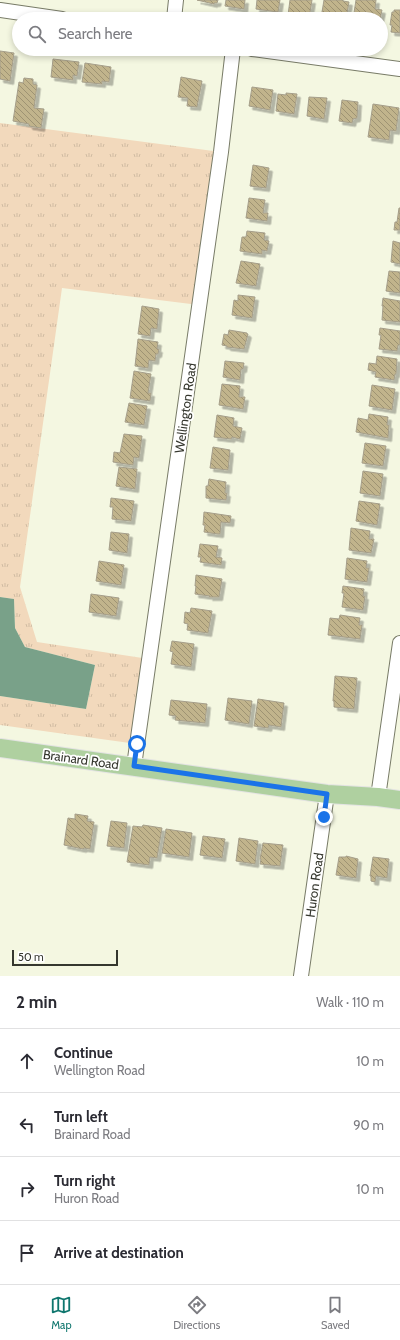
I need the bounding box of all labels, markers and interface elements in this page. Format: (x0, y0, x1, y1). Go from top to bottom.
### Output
search box (12, 12, 388, 56)
icon: search (26, 23, 48, 45)
text: Search here (58, 25, 133, 43)
street label: Wellington Road (171, 362, 199, 454)
route start (128, 735, 146, 753)
street label: Brainard Road (42, 746, 120, 772)
route end (315, 808, 333, 826)
street label: Huron Road (302, 852, 326, 918)
scale bar (12, 948, 118, 967)
text: 50 m (18, 950, 44, 964)
text: 2 min (16, 992, 57, 1012)
text: Walk · 110 m (316, 994, 384, 1010)
text: Continue (54, 1044, 113, 1062)
icon: ahead (16, 1050, 38, 1072)
text: 10 m (356, 1053, 384, 1069)
text: Wellington Road (54, 1062, 145, 1078)
text: Turn left (54, 1108, 108, 1126)
icon: left (16, 1114, 38, 1136)
text: 90 m (353, 1117, 384, 1133)
text: Brainard Road (54, 1126, 130, 1142)
text: Turn right (54, 1172, 115, 1190)
icon: right (16, 1178, 38, 1200)
text: 10 m (356, 1181, 384, 1197)
text: Huron Road (54, 1190, 119, 1206)
icon: arrive (16, 1242, 38, 1264)
text: Arrive at destination (54, 1244, 184, 1262)
tab: Map (50, 1294, 72, 1332)
tab: Directions (173, 1294, 220, 1332)
tab: Saved (321, 1294, 350, 1332)

